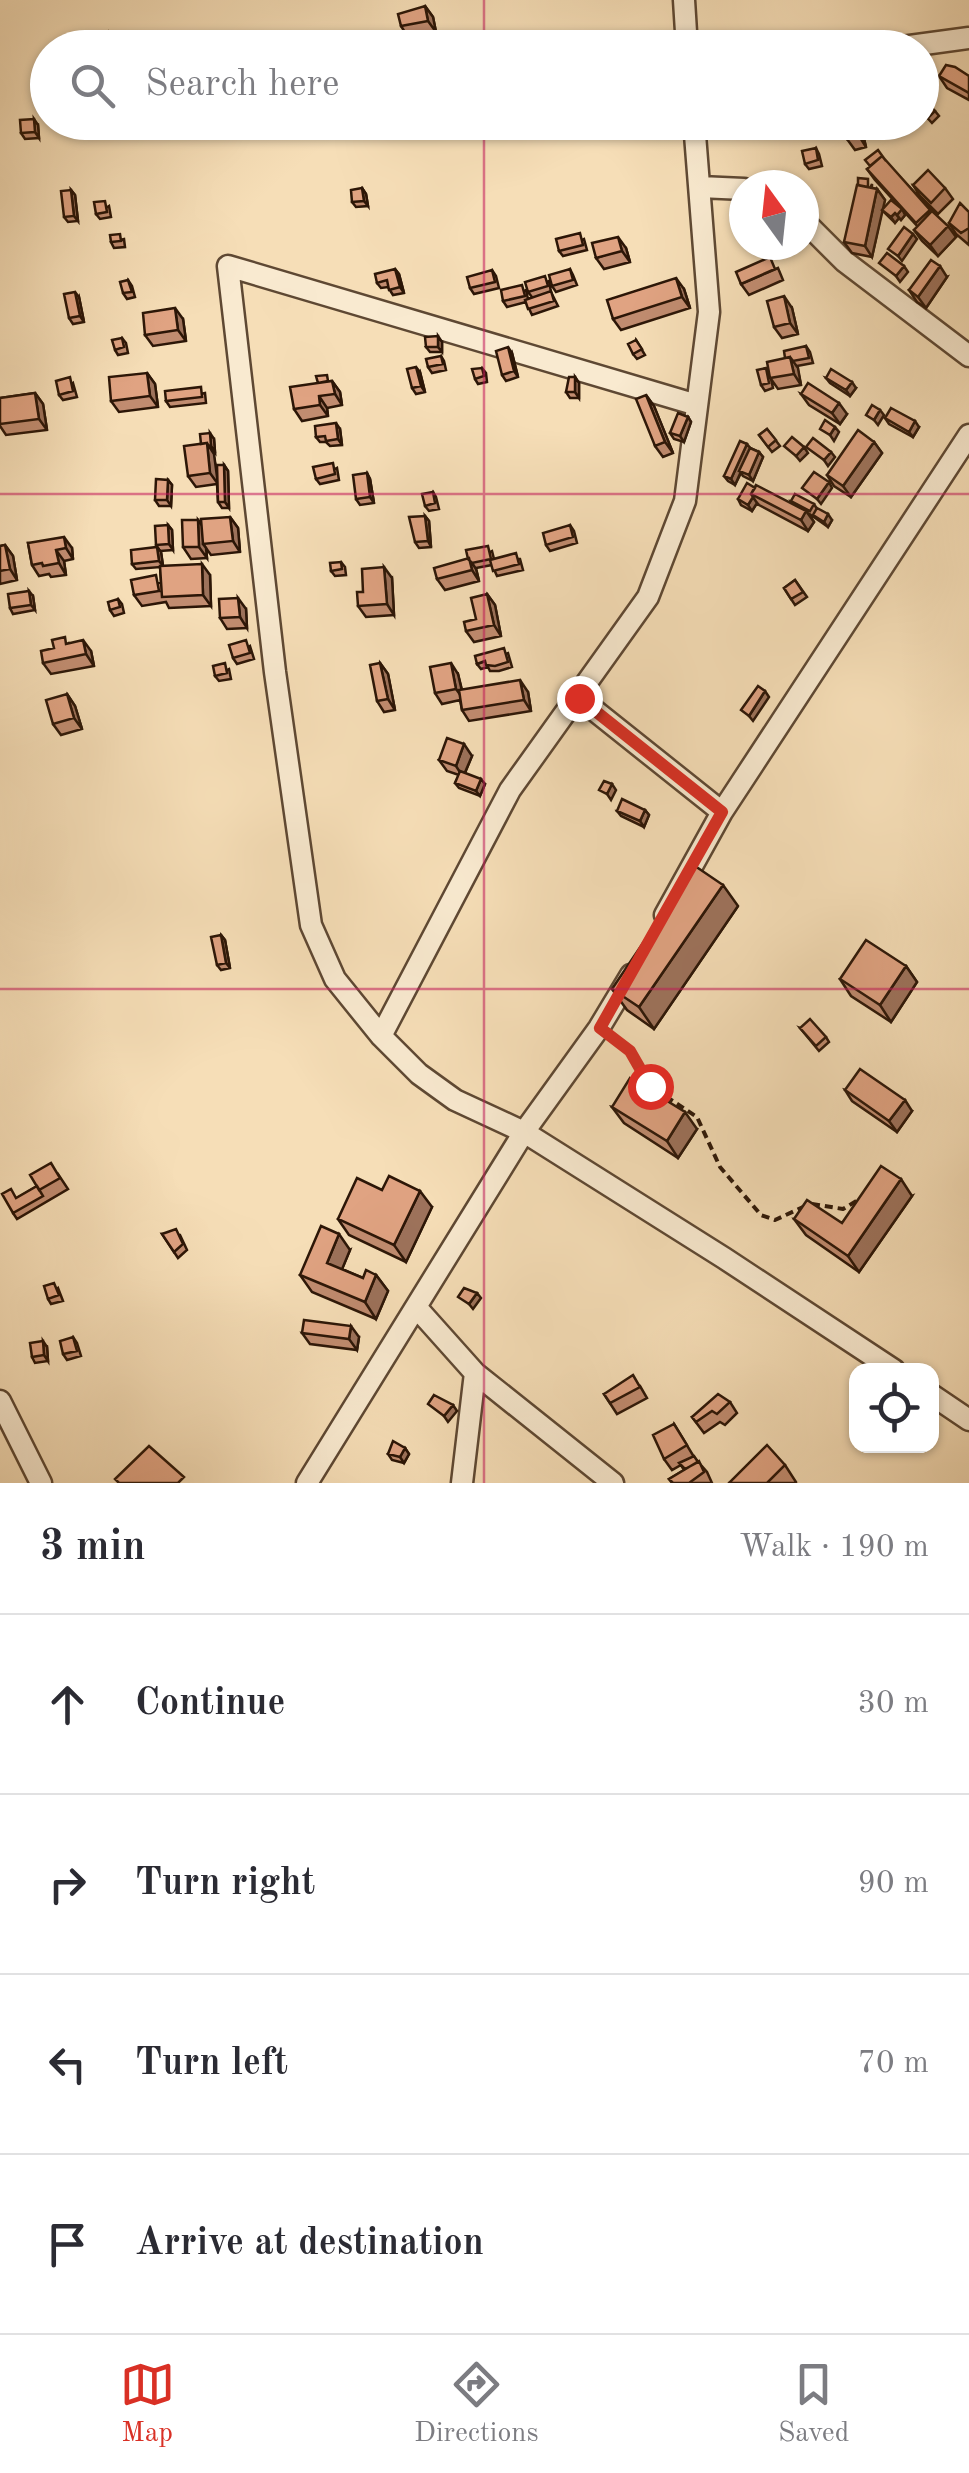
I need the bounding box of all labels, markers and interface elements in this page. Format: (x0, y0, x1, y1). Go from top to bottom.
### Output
search box (30, 30, 939, 140)
icon: search (65, 58, 120, 113)
text: Search here (145, 66, 340, 104)
north arrow (729, 170, 819, 260)
route end (557, 676, 603, 722)
route start (628, 1064, 674, 1110)
map controls (849, 1363, 939, 1453)
button: locate (849, 1363, 939, 1453)
text: 3 min (40, 1527, 146, 1569)
text: Walk · 190 m (739, 1532, 929, 1564)
icon: ahead (40, 1677, 95, 1732)
text: Continue (135, 1685, 285, 1723)
text: 30 m (858, 1688, 929, 1720)
icon: right (40, 1857, 95, 1912)
text: Turn right (135, 1865, 315, 1903)
text: 90 m (858, 1868, 929, 1900)
icon: left (40, 2037, 95, 2092)
text: Turn left (135, 2045, 288, 2083)
text: 70 m (858, 2048, 929, 2080)
icon: arrive (40, 2217, 95, 2272)
text: Arrive at destination (135, 2225, 484, 2263)
tab: Map (120, 2357, 175, 2452)
tab: Directions (414, 2357, 539, 2452)
tab: Saved (778, 2357, 849, 2452)

